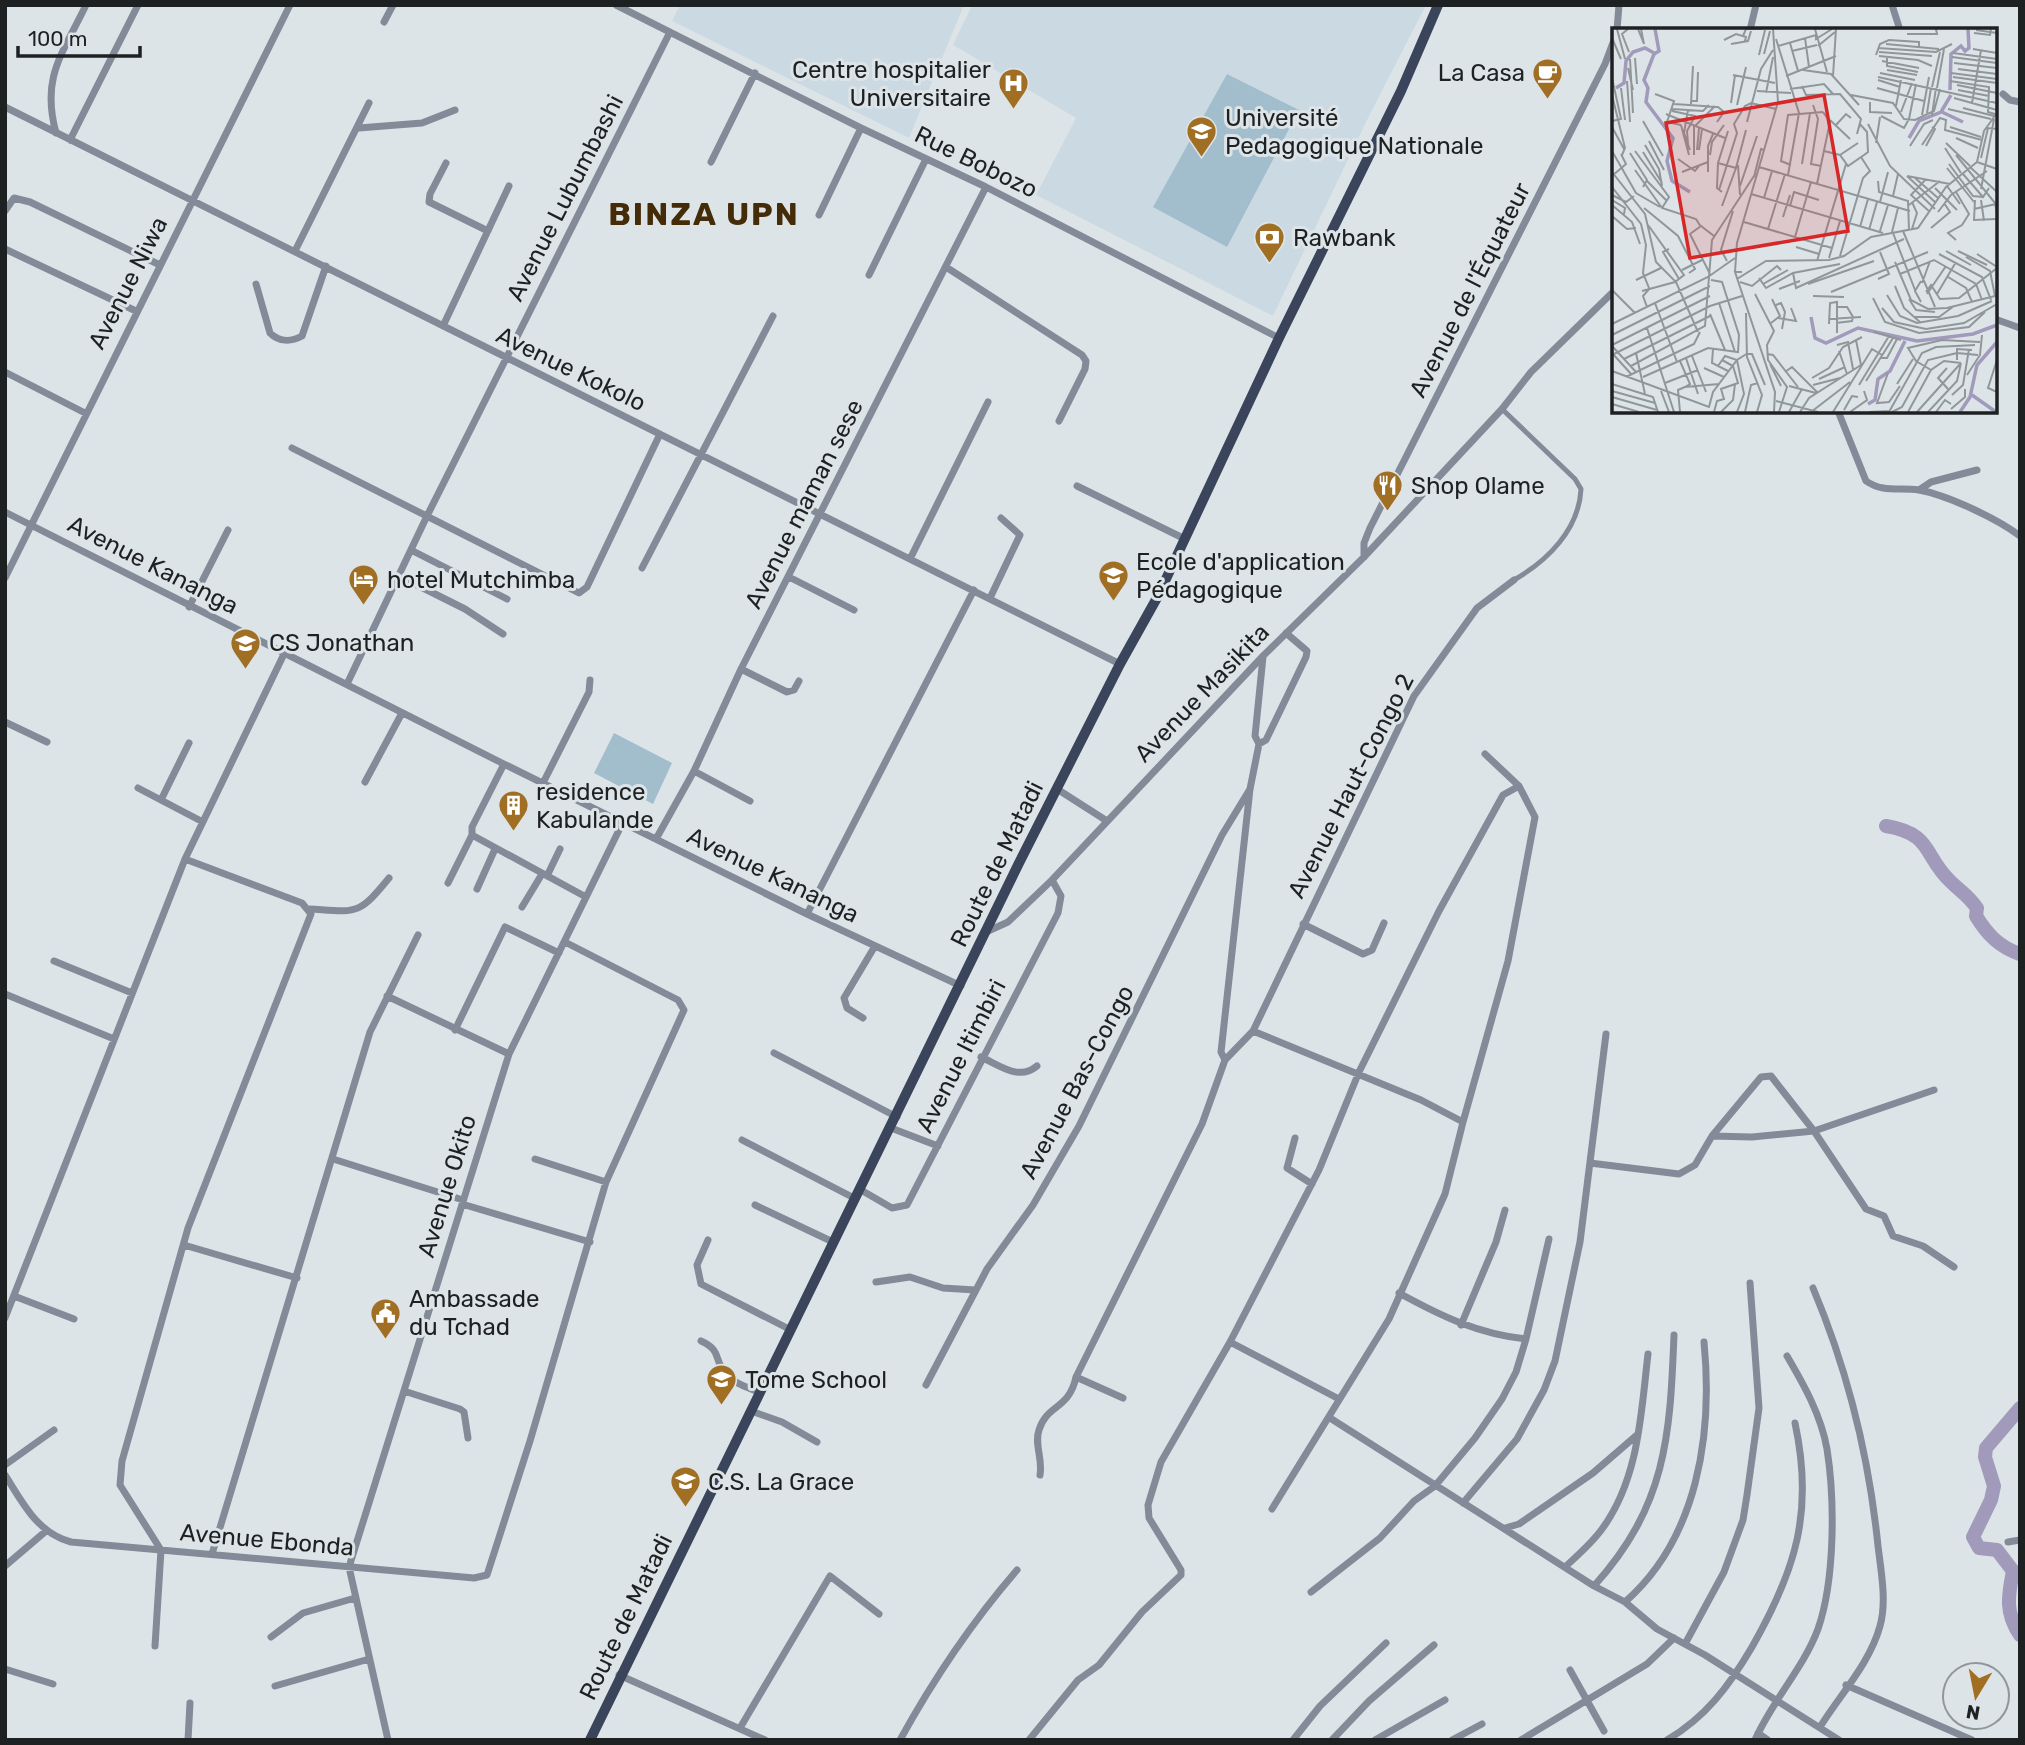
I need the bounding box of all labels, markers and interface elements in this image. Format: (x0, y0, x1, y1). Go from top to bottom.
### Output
scale bar (18, 14, 140, 58)
text: 100 m (28, 26, 87, 51)
inset map (1612, 28, 1997, 413)
place label: Centre hospitalier Universitaire (792, 56, 991, 112)
cafe icon: La Casa (1531, 56, 1565, 100)
place label: La Casa (1438, 59, 1525, 87)
hospital icon: Centre hospitalier Universitaire (997, 67, 1031, 111)
street label: Avenue Lubumbashi (501, 90, 629, 306)
place label: Université Pedagogique Nationale (1225, 104, 1483, 160)
school or university icon: Université Pedagogique Nationale (1185, 115, 1219, 159)
street label: Rue Bobozo (910, 120, 1042, 204)
street label: Avenue de l'Équateur (1404, 178, 1536, 402)
district label: BINZA UPN (608, 195, 800, 233)
street label: Avenue Niwa (83, 212, 173, 354)
bank icon: Rawbank (1253, 221, 1287, 265)
place label: Rawbank (1293, 224, 1396, 252)
street label: Avenue Kokolo (492, 321, 650, 417)
street label: Avenue maman sese (739, 395, 869, 613)
restaurant icon: Shop Olame (1371, 469, 1405, 513)
place label: Shop Olame (1411, 472, 1545, 500)
street label: Avenue Kananga (63, 510, 243, 620)
place label: Ecole d'application Pédagogique (1136, 548, 1345, 604)
school or university icon: Ecole d'application Pédagogique (1096, 559, 1130, 603)
hotel icon: hotel Mutchimba (347, 563, 381, 607)
place label: hotel Mutchimba (387, 566, 575, 594)
street label: Avenue Masikita (1129, 618, 1275, 768)
school or university icon: CS Jonathan (229, 626, 263, 670)
place label: CS Jonathan (269, 629, 414, 657)
street label: Avenue Haut-Congo 2 (1282, 669, 1420, 903)
street label: Route de Matadi (945, 777, 1049, 951)
place label: residence Kabulande (536, 778, 654, 834)
building icon: residence Kabulande (496, 789, 530, 833)
street label: Avenue Kananga (683, 821, 863, 929)
street label: Avenue Itimbiri (910, 975, 1012, 1137)
street label: Avenue Bas-Congo (1014, 980, 1140, 1184)
street label: Avenue Okito (412, 1111, 482, 1261)
place label: Ambassade du Tchad (409, 1285, 539, 1341)
public building icon: Ambassade du Tchad (369, 1296, 403, 1340)
school or university icon: Tome School (705, 1363, 739, 1407)
place label: Tome School (745, 1366, 887, 1394)
school or university icon: C.S. La Grace (668, 1465, 702, 1509)
place label: C.S. La Grace (708, 1468, 854, 1496)
street label: Avenue Ebonda (179, 1518, 355, 1562)
street label: Route de Matadi (574, 1530, 678, 1704)
north arrow (1941, 1661, 2011, 1731)
text: N (1964, 1700, 1982, 1725)

